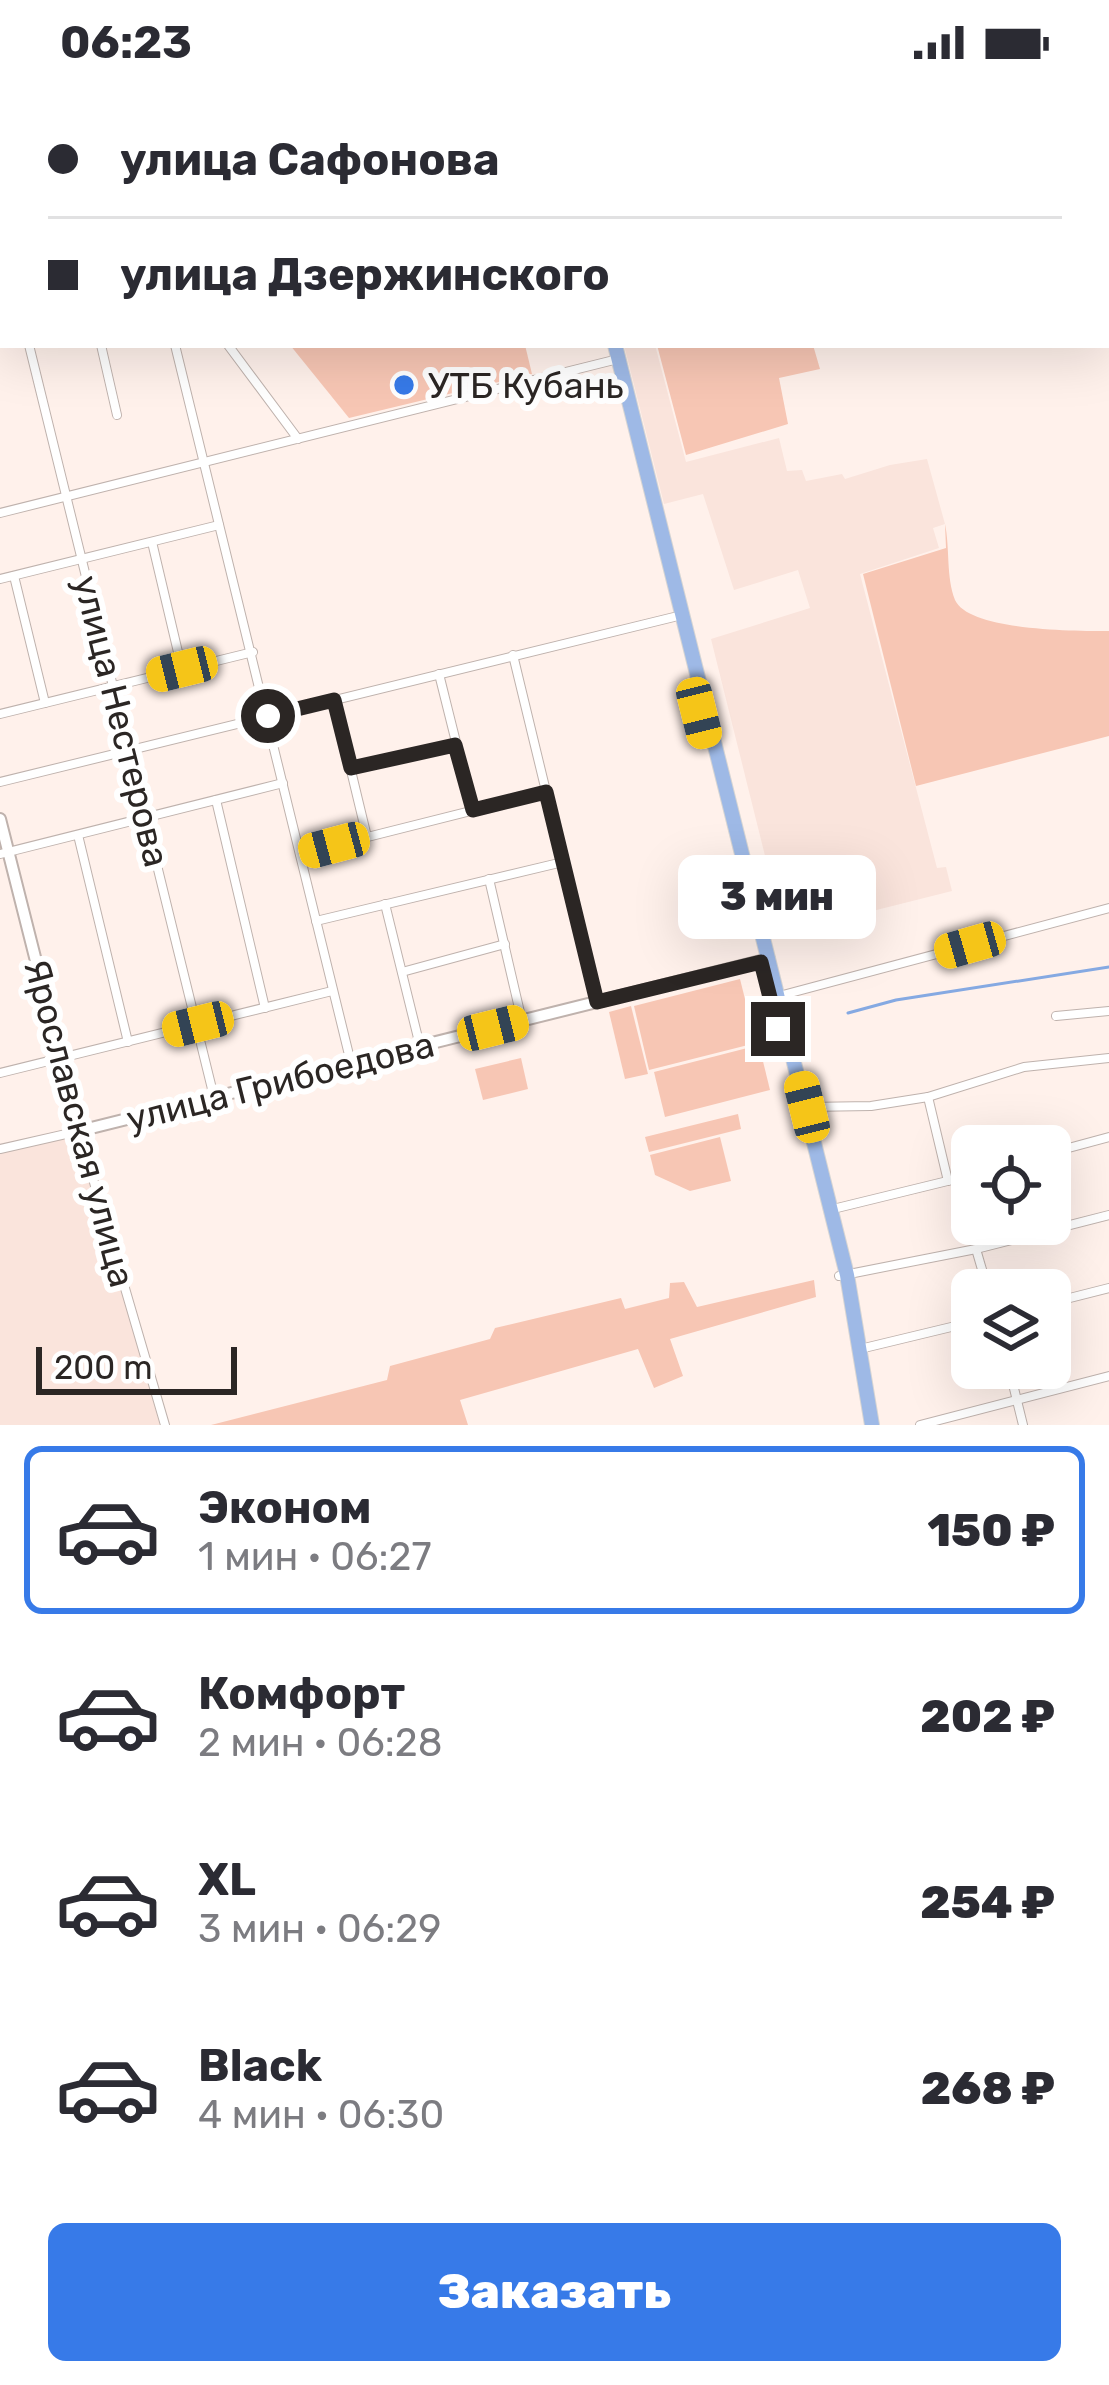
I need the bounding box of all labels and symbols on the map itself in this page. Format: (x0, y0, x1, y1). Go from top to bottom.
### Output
place label: УТБ Кубань (428, 364, 624, 407)
marker: УТБ Кубань (391, 372, 417, 398)
street label: улица Нестерова (64, 571, 179, 871)
car (143, 643, 221, 695)
car (673, 674, 725, 752)
route start (241, 689, 295, 743)
car (295, 818, 373, 872)
callout: 3 мин (679, 855, 877, 939)
car (930, 918, 1010, 972)
street label: Ярославская улица (15, 954, 144, 1292)
car (159, 998, 237, 1050)
car (454, 1002, 532, 1054)
route end (751, 1002, 805, 1056)
street label: улица Грибоедова (122, 1022, 438, 1141)
car (781, 1068, 833, 1146)
scale bar (36, 1341, 237, 1394)

